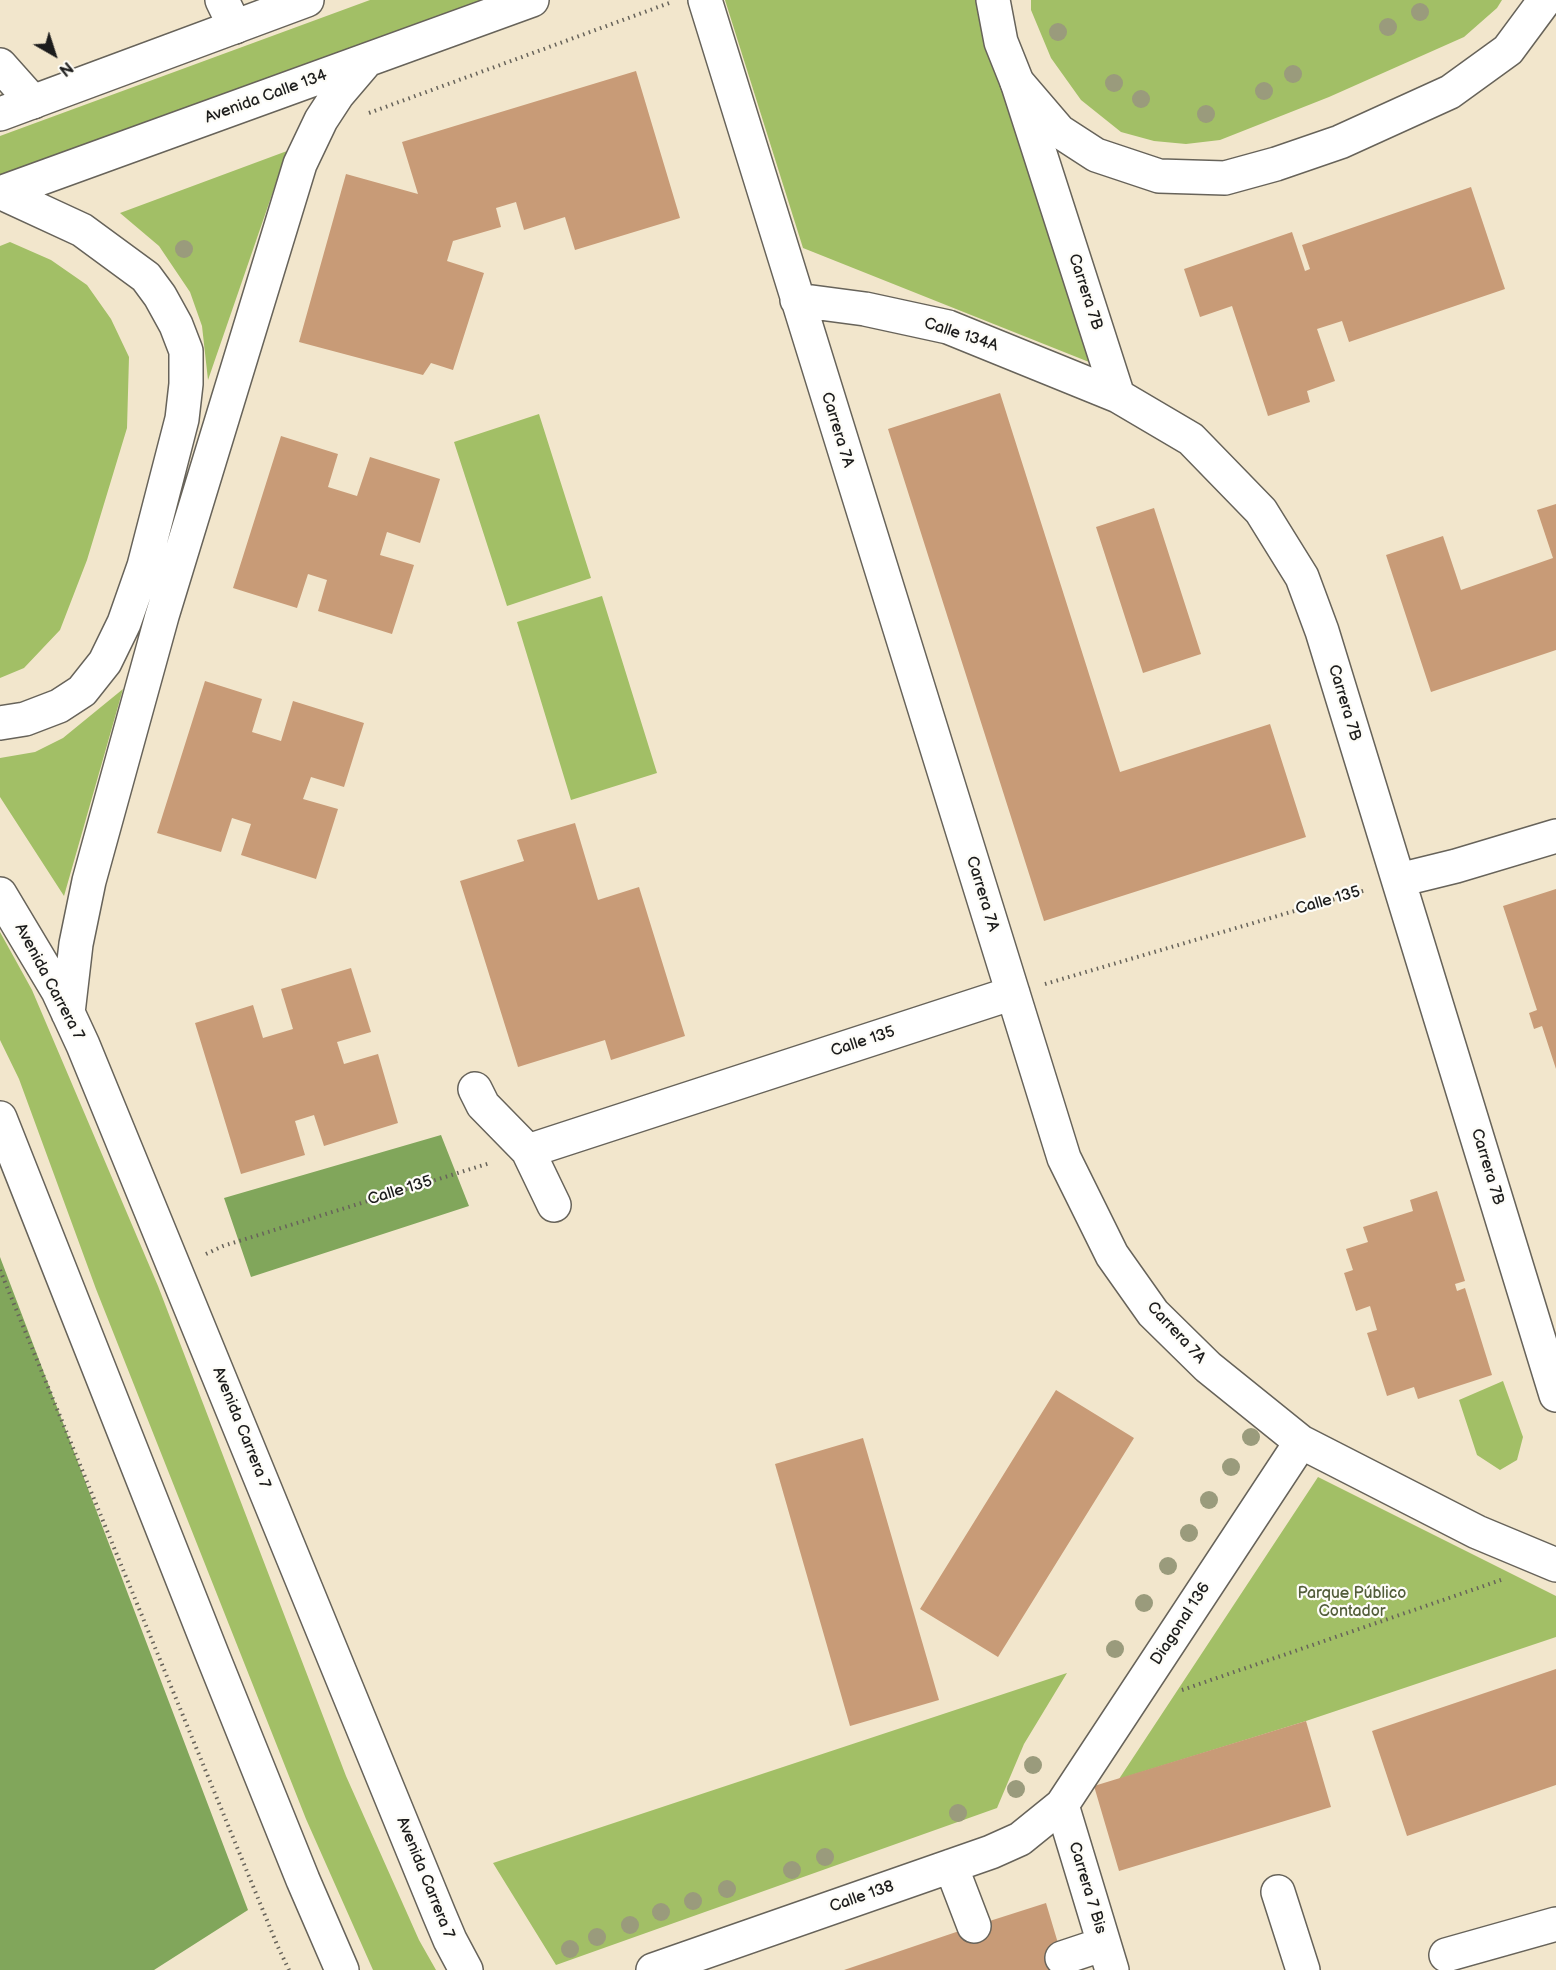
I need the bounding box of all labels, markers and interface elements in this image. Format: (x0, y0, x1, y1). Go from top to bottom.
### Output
north arrow (24, 24, 84, 84)
text: N (55, 57, 76, 80)
street label: Avenida Calle 134 (202, 66, 330, 128)
street label: Carrera 7B (1064, 252, 1106, 332)
street label: Calle 134A (921, 314, 1001, 356)
street label: Carrera 7A (816, 390, 858, 470)
street label: Carrera 7B (1323, 663, 1365, 743)
street label: Carrera 7A (961, 854, 1003, 934)
street label: Calle 135 (1293, 883, 1363, 919)
street label: Avenida Carrera 7 (10, 920, 88, 1044)
street label: Calle 135 (828, 1023, 898, 1061)
street label: Carrera 7B (1466, 1127, 1508, 1207)
street label: Calle 135 (365, 1172, 435, 1210)
street label: Carrera 7A (1143, 1298, 1209, 1368)
street label: Avenida Carrera 7 (208, 1364, 274, 1492)
street label: Diagonal 136 (1147, 1579, 1215, 1669)
park label: Parque Público Contador (1298, 1584, 1406, 1622)
street label: Avenida Carrera 7 (392, 1814, 458, 1942)
street label: Carrera 7 Bis (1064, 1840, 1110, 1936)
street label: Calle 138 (827, 1877, 897, 1917)

